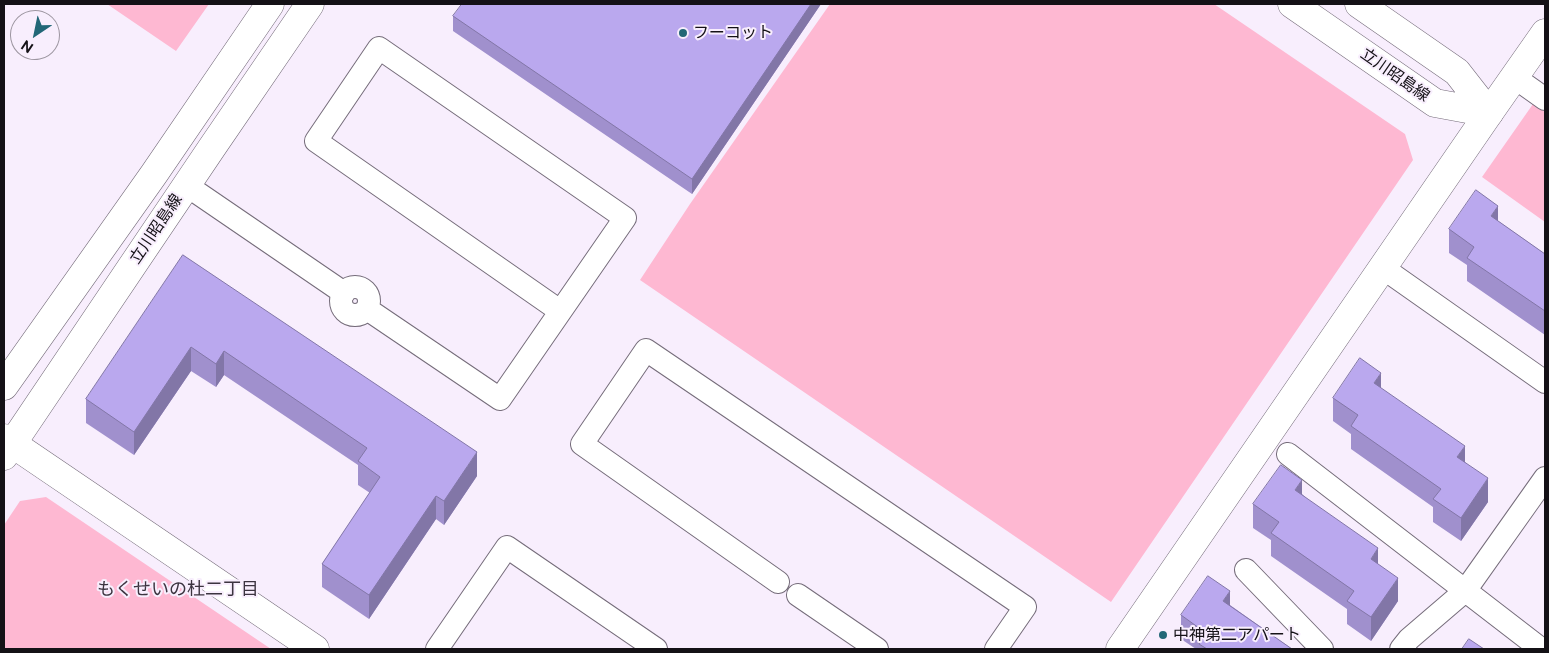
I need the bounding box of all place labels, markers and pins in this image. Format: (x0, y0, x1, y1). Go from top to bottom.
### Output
place label: フーコット (693, 23, 773, 43)
marker: フーコット (677, 27, 689, 39)
place label: 中神第二アパート (1173, 625, 1301, 645)
marker: 中神第二アパート (1157, 629, 1169, 641)

